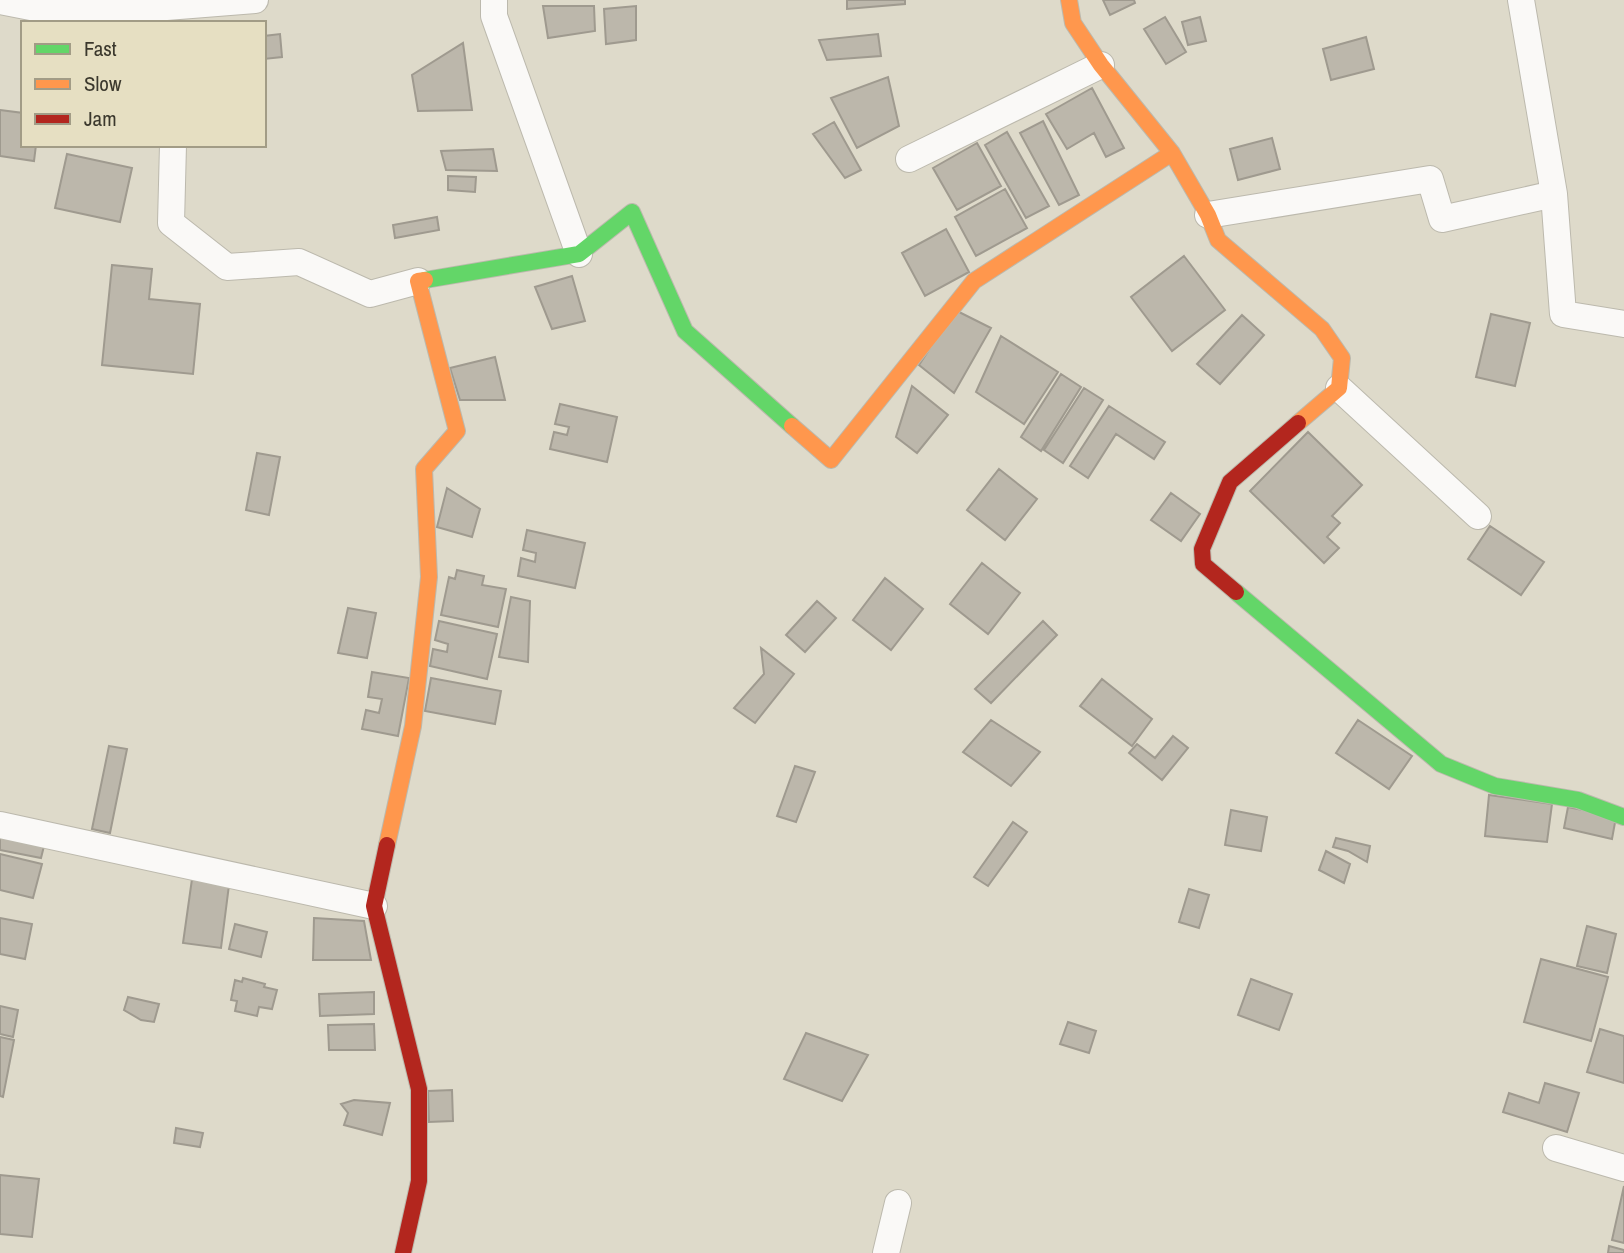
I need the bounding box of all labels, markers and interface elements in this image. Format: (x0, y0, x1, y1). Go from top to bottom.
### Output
legend (21, 21, 266, 147)
text: Fast (84, 34, 117, 63)
text: Slow (84, 69, 122, 98)
text: Jam (84, 104, 117, 133)

